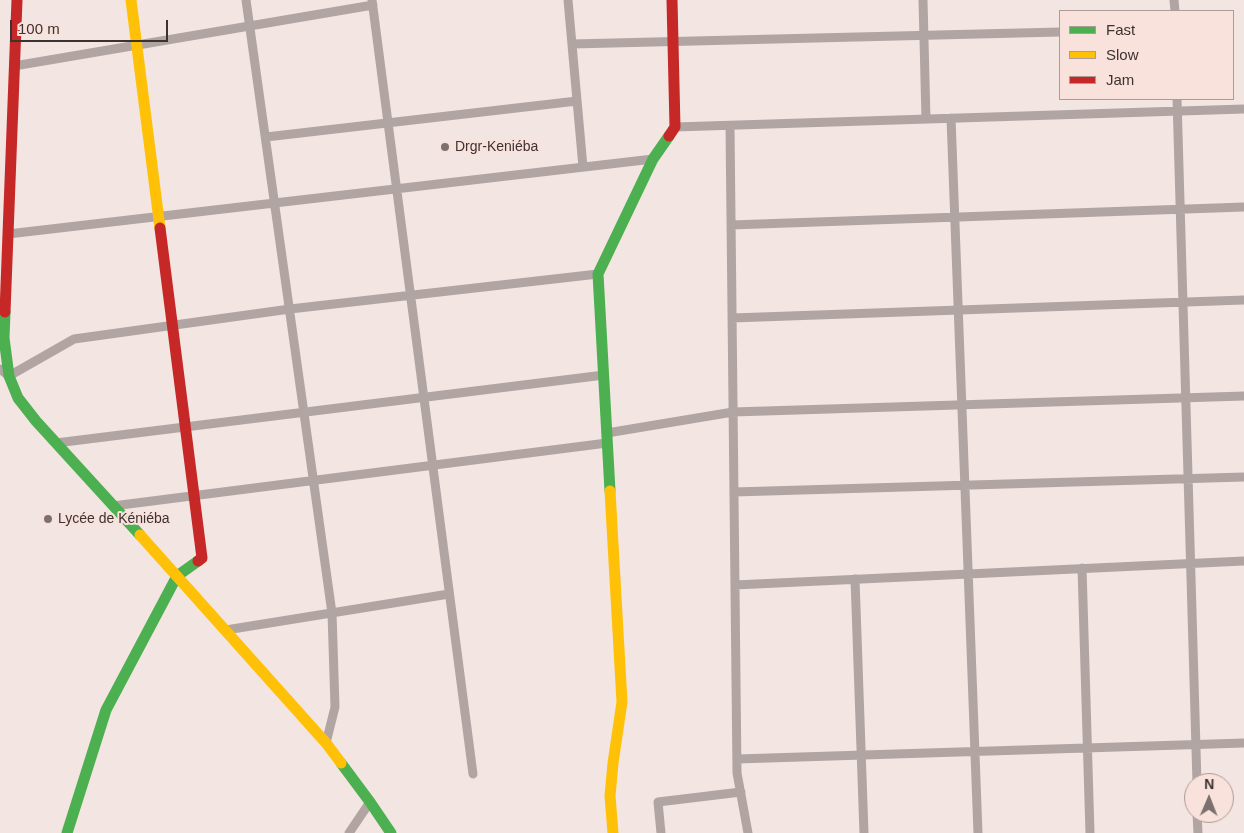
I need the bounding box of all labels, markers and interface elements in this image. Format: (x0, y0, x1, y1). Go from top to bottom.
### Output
scale bar (12, 10, 170, 42)
legend (1059, 10, 1234, 100)
text: 100 m (18, 20, 60, 37)
text: Fast (1106, 21, 1135, 38)
text: Slow (1106, 46, 1139, 63)
text: Jam (1106, 71, 1134, 88)
place label: Drgr-Keniéba (455, 139, 538, 155)
marker: Drgr-Keniéba (439, 141, 451, 153)
place label: Lycée de Kéniéba (58, 511, 170, 527)
marker: Lycée de Kéniéba (42, 513, 54, 525)
north arrow (1184, 773, 1234, 823)
text: N (1204, 776, 1214, 792)

